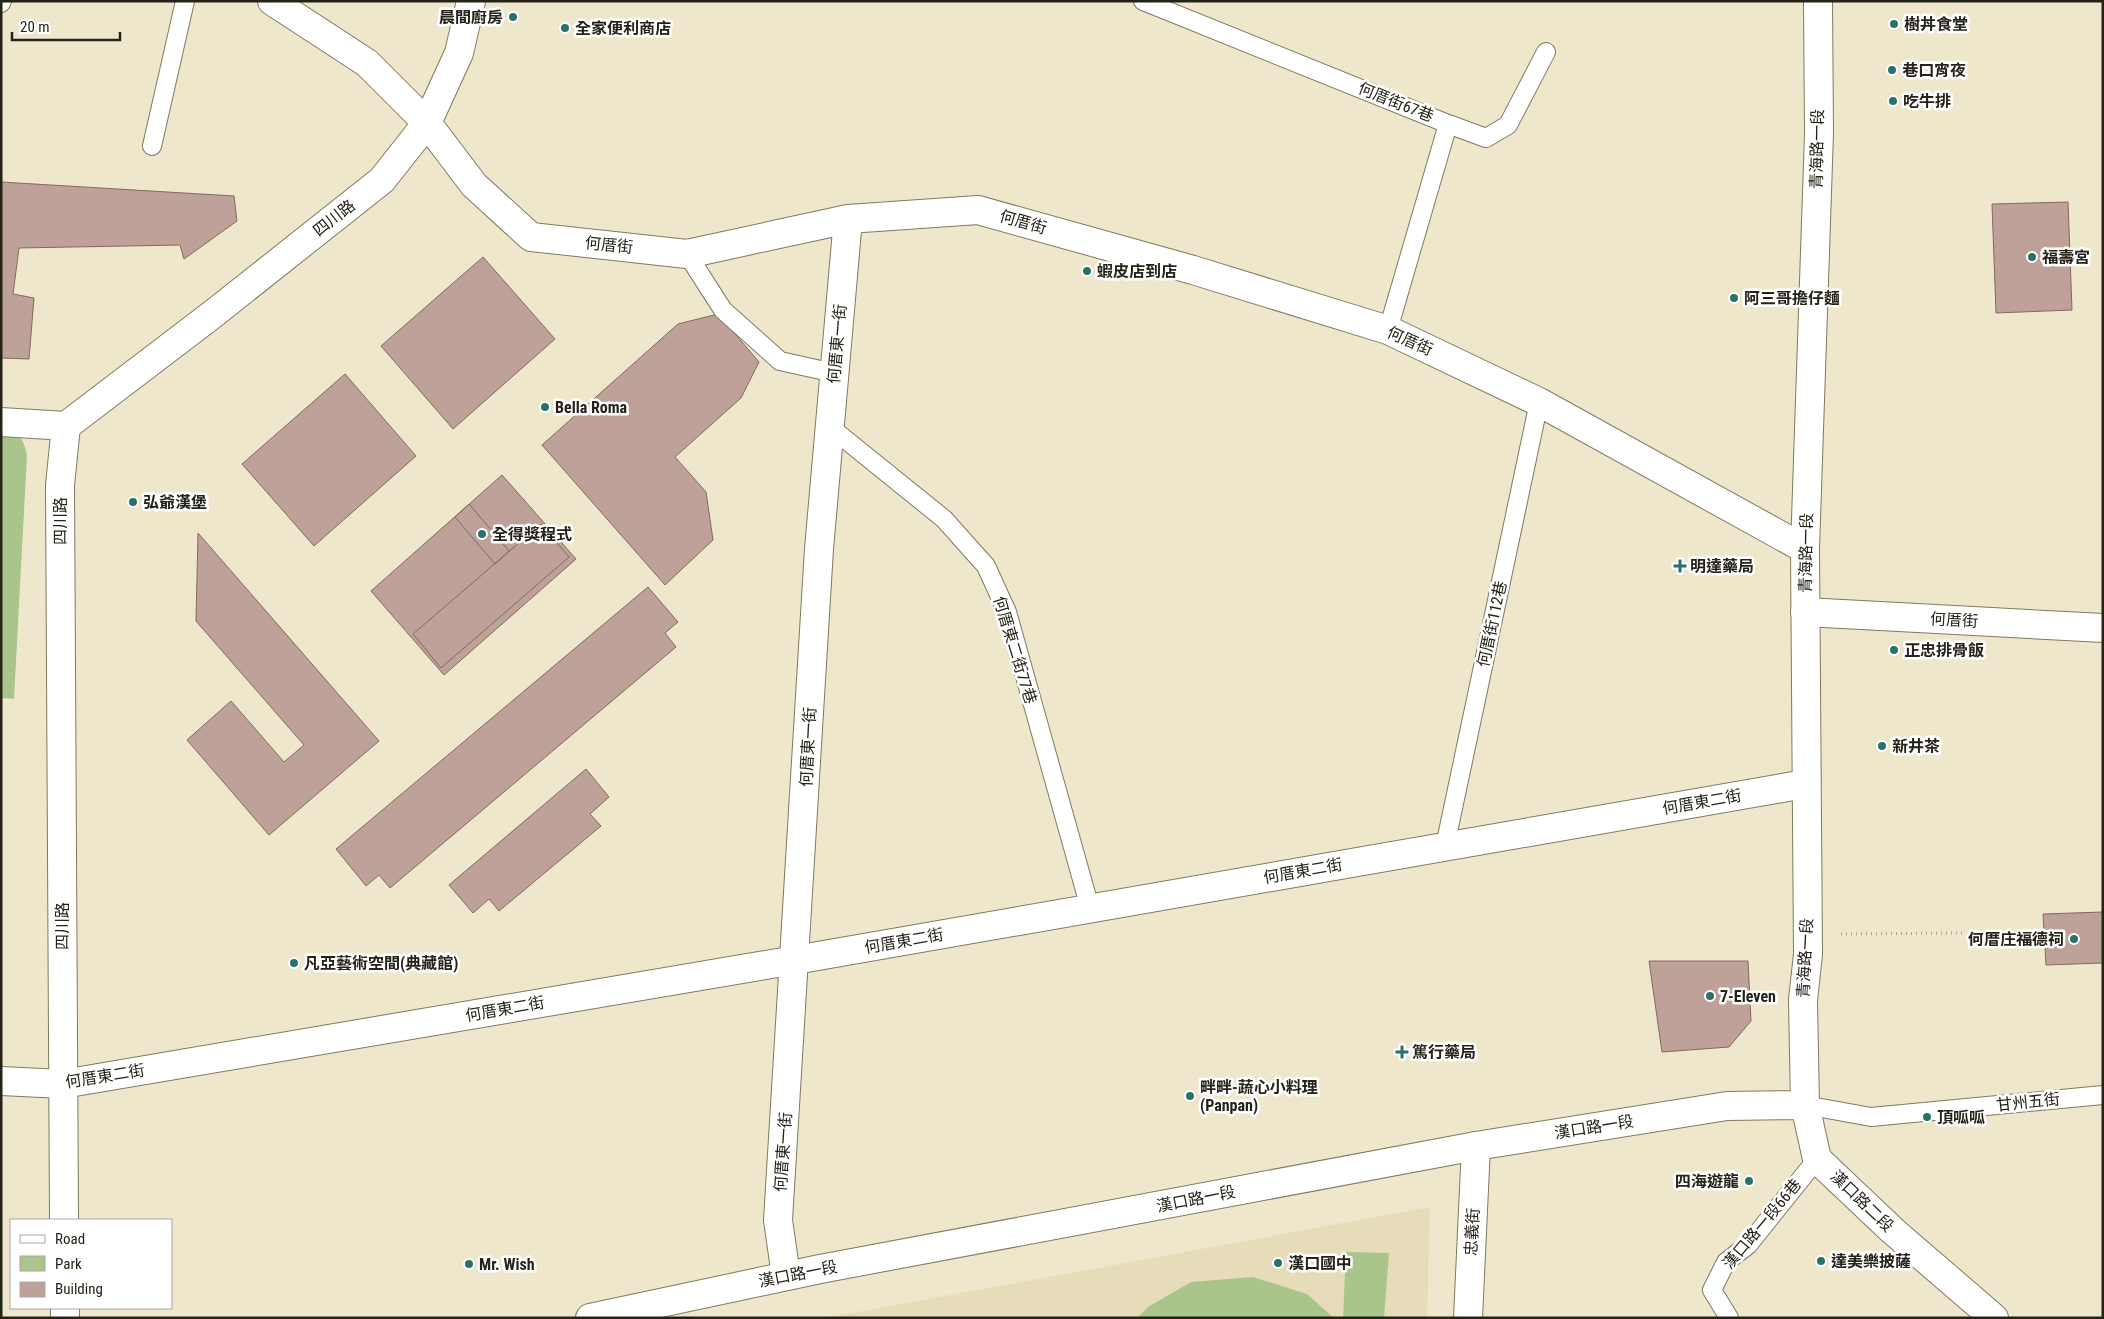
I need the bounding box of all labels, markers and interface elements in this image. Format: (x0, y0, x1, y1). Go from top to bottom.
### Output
place label: 晨間廚房 (439, 8, 503, 27)
scale bar (12, 10, 120, 42)
marker: 晨間廚房 (507, 11, 519, 23)
place label: 樹丼食堂 (1904, 15, 1968, 34)
text: 20 m (20, 18, 50, 36)
marker: 樹丼食堂 (1888, 18, 1900, 30)
place label: 全家便利商店 (575, 19, 671, 38)
marker: 全家便利商店 (559, 22, 571, 34)
place label: 巷口宵夜 (1902, 61, 1966, 80)
marker: 巷口宵夜 (1886, 64, 1898, 76)
street label: 何厝街67巷 (1355, 78, 1437, 126)
place label: 吃牛排 (1903, 92, 1951, 111)
marker: 吃牛排 (1887, 95, 1899, 107)
street label: 青海路一段 (1807, 109, 1827, 189)
street label: 四川路 (309, 196, 359, 240)
street label: 何厝街 (997, 206, 1049, 238)
street label: 何厝街 (584, 233, 634, 257)
place label: 福壽宮 (2042, 248, 2090, 267)
marker: 福壽宮 (2026, 251, 2038, 263)
place label: 蝦皮店到店 (1097, 262, 1177, 281)
marker: 蝦皮店到店 (1081, 265, 1093, 277)
place label: 阿三哥擔仔麵 (1744, 289, 1840, 308)
marker: 阿三哥擔仔麵 (1728, 292, 1740, 304)
street label: 何厝東一街 (824, 303, 850, 385)
street label: 何厝街 (1384, 323, 1436, 359)
place label: Bella Roma (555, 398, 628, 417)
marker: Bella Roma (539, 401, 551, 413)
place label: 弘爺漢堡 (143, 493, 207, 512)
marker: 弘爺漢堡 (127, 496, 139, 508)
street label: 四川路 (51, 497, 70, 545)
street label: 青海路一段 (1796, 513, 1816, 593)
place label: 全得獎程式 (492, 525, 572, 544)
marker: 全得獎程式 (476, 528, 488, 540)
place label: 明達藥局 (1690, 557, 1754, 576)
marker: 明達藥局 (1674, 560, 1686, 572)
street label: 何厝街112巷 (1474, 579, 1510, 669)
street label: 何厝東二街77巷 (990, 594, 1040, 706)
street label: 何厝街 (1930, 609, 1978, 631)
place label: 正忠排骨飯 (1904, 641, 1984, 660)
marker: 正忠排骨飯 (1888, 644, 1900, 656)
street label: 何厝東一街 (796, 707, 820, 787)
place label: 新井茶 (1892, 737, 1940, 756)
marker: 新井茶 (1876, 740, 1888, 752)
street label: 何厝東二街 (1661, 786, 1743, 818)
street label: 何厝東二街 (1262, 855, 1344, 887)
street label: 四川路 (53, 902, 72, 950)
street label: 青海路一段 (1793, 918, 1817, 998)
street label: 何厝東二街 (863, 925, 945, 957)
place label: 何厝庄福德祠 (1968, 930, 2064, 949)
marker: 何厝庄福德祠 (2068, 933, 2080, 945)
place label: 凡亞藝術空間(典藏館) (304, 954, 458, 973)
marker: 凡亞藝術空間(典藏館) (288, 957, 300, 969)
place label: 7-Eleven (1720, 987, 1776, 1006)
marker: 7-Eleven (1704, 990, 1716, 1002)
street label: 何厝東二街 (464, 993, 546, 1025)
place label: 篤行藥局 (1412, 1043, 1476, 1062)
marker: 篤行藥局 (1396, 1046, 1408, 1058)
street label: 何厝東二街 (64, 1060, 146, 1092)
place label: 畔畔-蔬心小料理 (Panpan) (1200, 1078, 1318, 1115)
street label: 甘州五街 (1995, 1089, 2061, 1115)
marker: 畔畔-蔬心小料理 (Panpan) (1184, 1090, 1196, 1102)
place label: 頂呱呱 (1937, 1108, 1985, 1127)
street label: 何厝東一街 (771, 1111, 795, 1193)
street label: 漢口路一段 (1553, 1111, 1635, 1143)
marker: 頂呱呱 (1921, 1111, 1933, 1123)
street label: 漢口路二段 (1827, 1166, 1897, 1236)
place label: 四海遊龍 (1675, 1172, 1739, 1191)
street label: 漢口路一段66巷 (1719, 1175, 1805, 1273)
marker: 四海遊龍 (1743, 1175, 1755, 1187)
street label: 漢口路一段 (1155, 1182, 1237, 1216)
street label: 忠義街 (1461, 1208, 1483, 1256)
legend (10, 1219, 172, 1309)
text: Road (55, 1230, 85, 1248)
place label: 達美樂披薩 (1831, 1252, 1911, 1271)
place label: 漢口國中 (1288, 1254, 1352, 1273)
text: Park (55, 1255, 82, 1273)
place label: Mr. Wish (479, 1255, 535, 1274)
marker: 達美樂披薩 (1815, 1255, 1827, 1267)
street label: 漢口路一段 (757, 1257, 839, 1291)
marker: 漢口國中 (1272, 1257, 1284, 1269)
marker: Mr. Wish (463, 1258, 475, 1270)
text: Building (55, 1280, 103, 1298)

